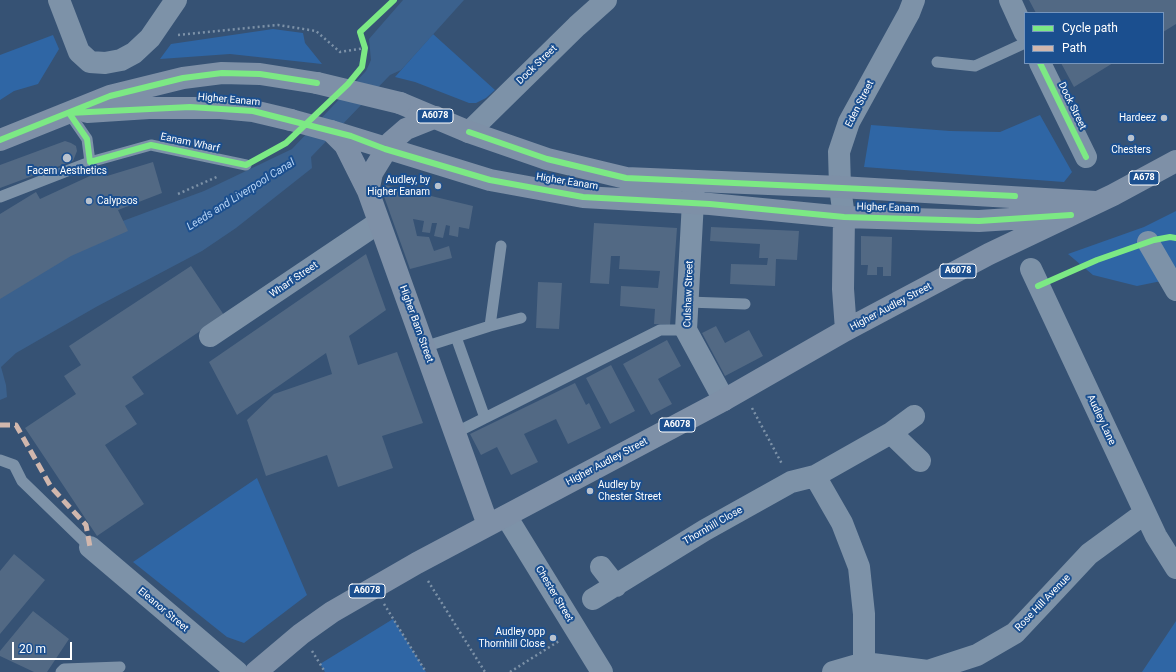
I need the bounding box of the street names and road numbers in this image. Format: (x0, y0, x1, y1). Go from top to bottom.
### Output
street label: Dock Street (514, 43, 560, 87)
street label: Eden Street (843, 79, 877, 129)
street label: Dock Street (1055, 80, 1089, 132)
street label: Higher Eanam (197, 91, 261, 109)
road number: A6078 (417, 109, 453, 123)
street label: Eanam Wharf (159, 131, 221, 155)
street label: Higher Eanam (535, 171, 599, 193)
road number: A678 (1129, 171, 1159, 185)
street label: Higher Eanam (856, 201, 920, 215)
street label: Wharf Street (268, 259, 320, 301)
street label: Culshaw Street (682, 260, 696, 328)
road number: A6078 (940, 264, 976, 278)
street label: Higher Audley Street (848, 280, 934, 334)
street label: Higher Barn Street (396, 284, 436, 364)
street label: Audley Lane (1084, 393, 1118, 447)
road number: A6078 (659, 418, 695, 432)
street label: Higher Audley Street (564, 435, 650, 489)
street label: Thornhill Close (681, 504, 745, 548)
street label: Chester Street (533, 564, 575, 624)
street label: Rose Hill Avenue (1013, 572, 1073, 634)
road number: A6078 (349, 584, 385, 598)
street label: Eleanor Street (135, 585, 191, 635)

